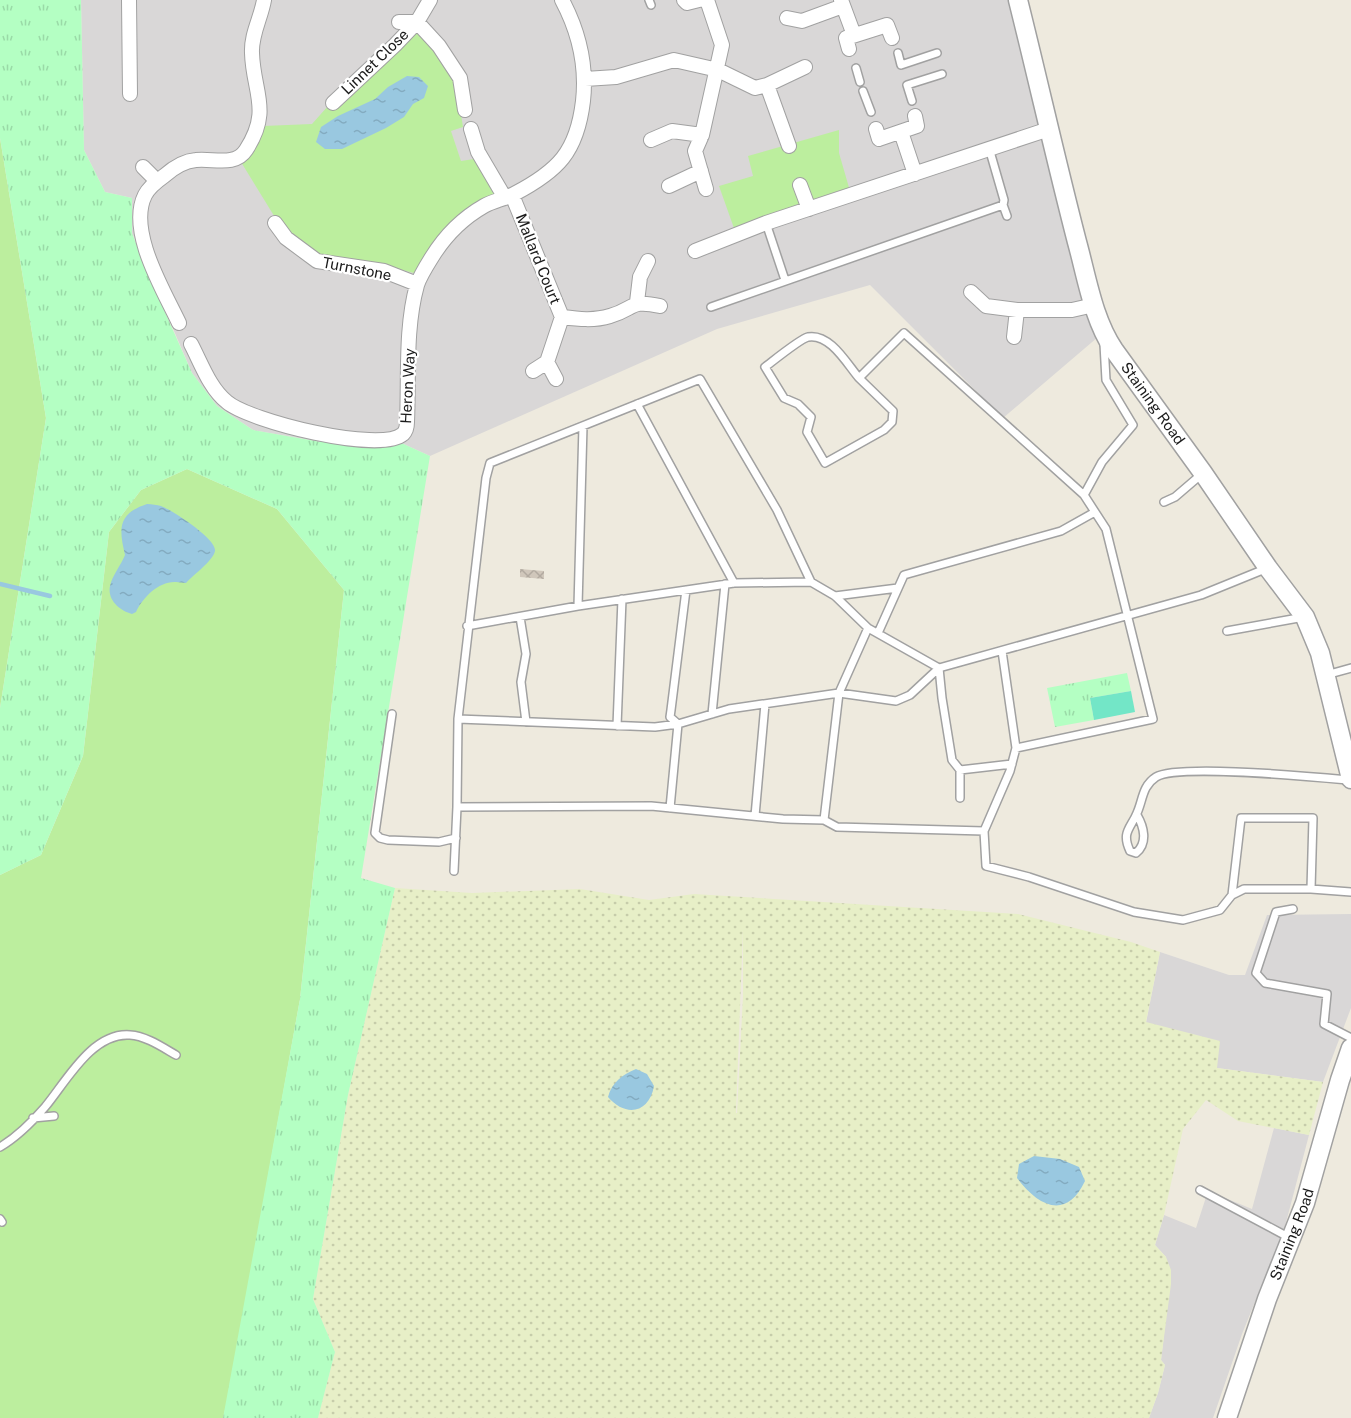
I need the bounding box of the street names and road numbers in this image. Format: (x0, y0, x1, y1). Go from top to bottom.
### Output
street label: Linnet Close (338, 26, 412, 98)
street label: Mallard Court (513, 211, 564, 307)
street label: Turnstone (321, 253, 393, 284)
street label: Heron Way (397, 348, 418, 424)
street label: Staining Road (1118, 359, 1189, 448)
street label: Staining Road (1266, 1186, 1317, 1283)

